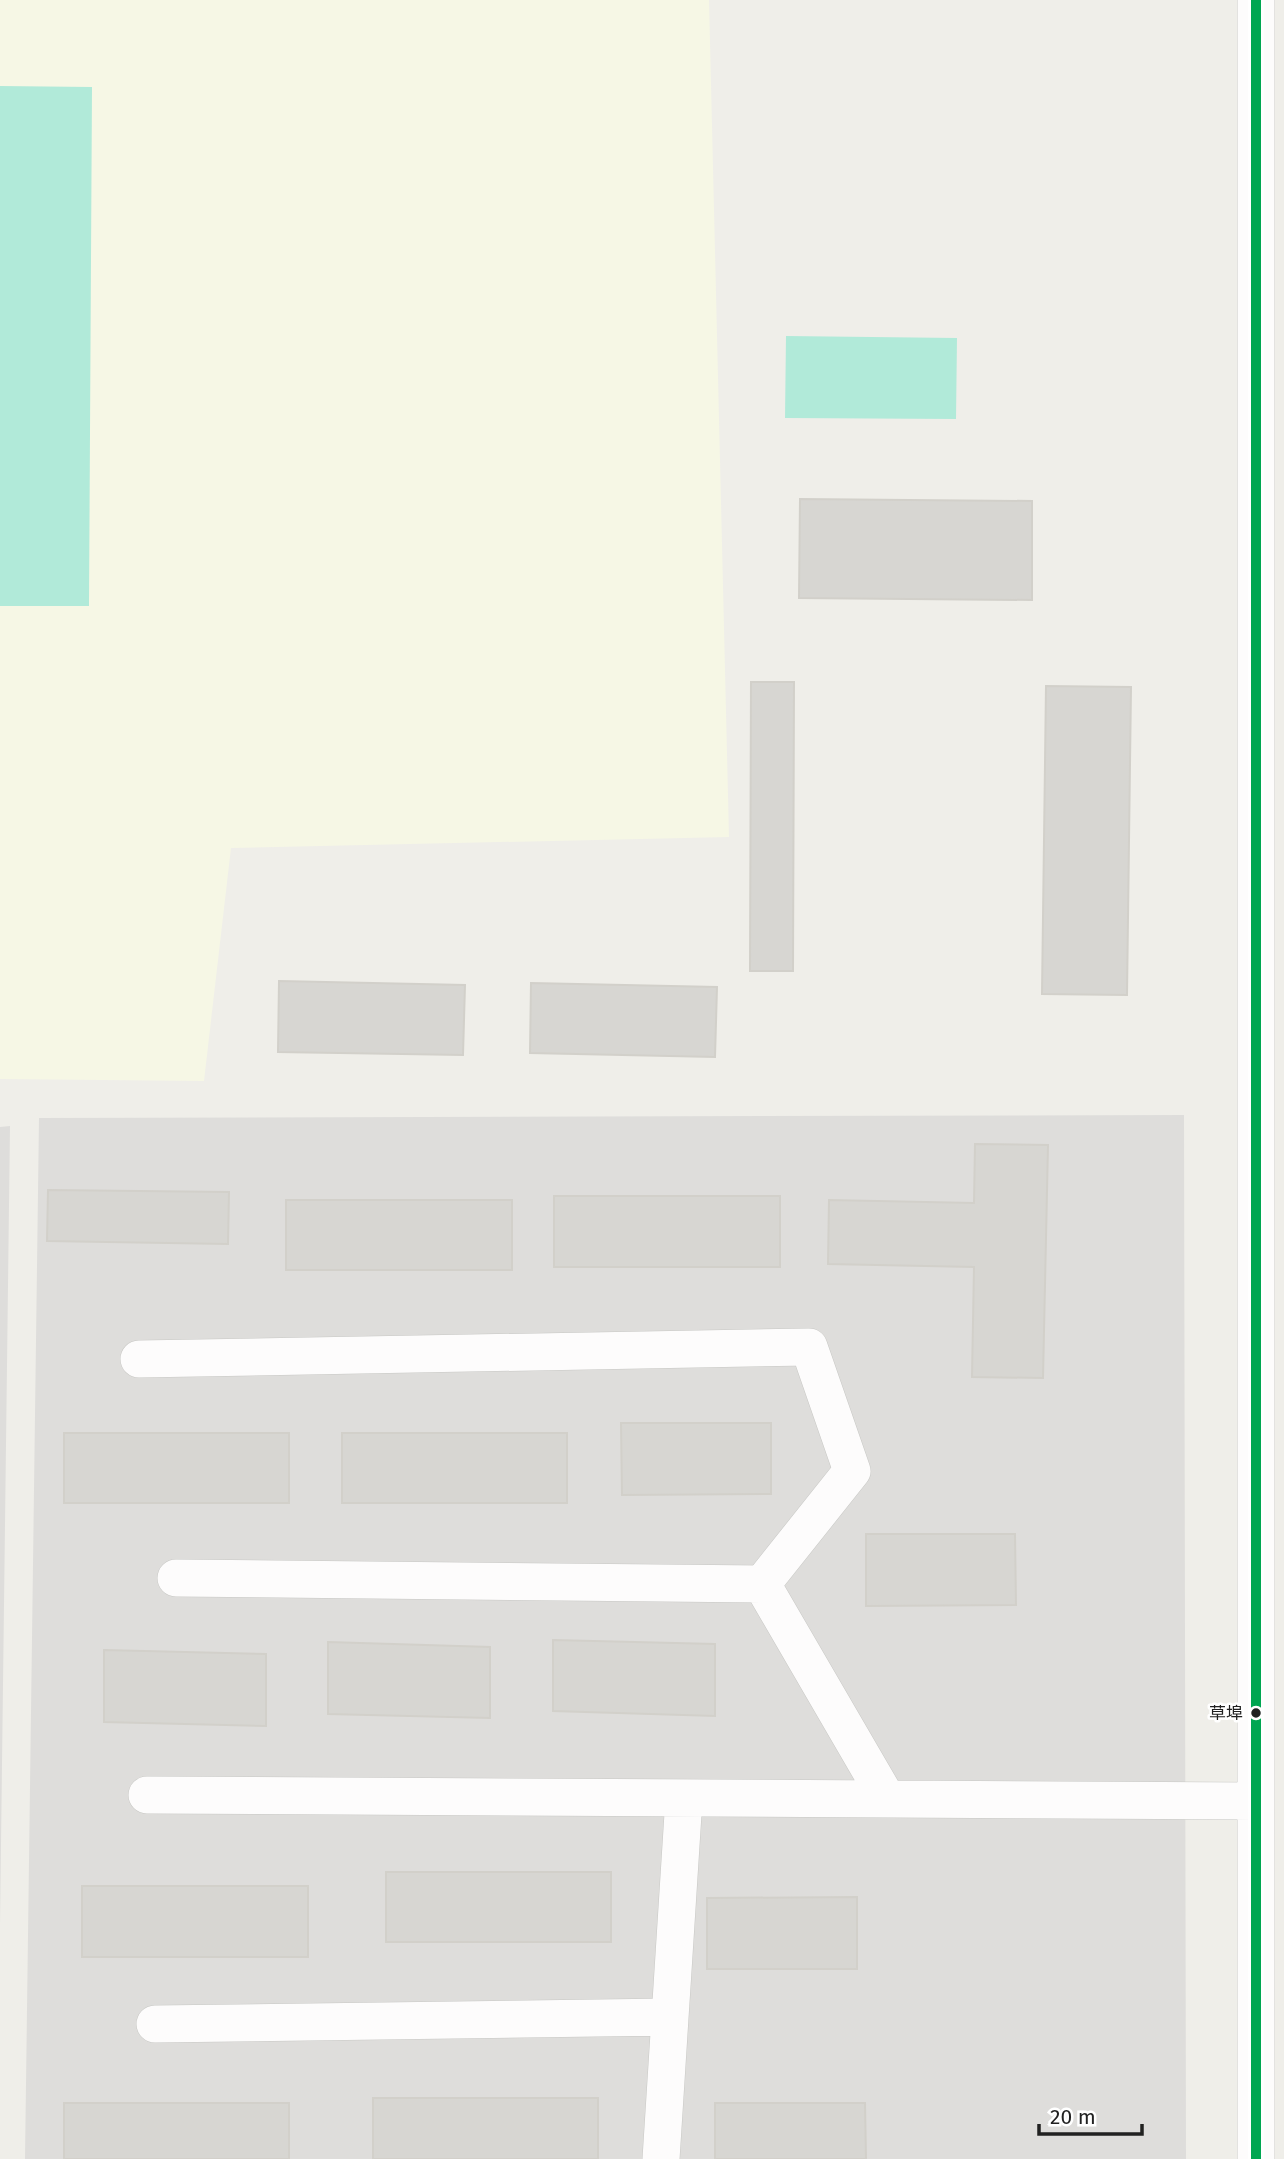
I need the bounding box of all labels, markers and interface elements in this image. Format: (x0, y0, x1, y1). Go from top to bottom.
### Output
place label: 草埠 (1209, 1703, 1243, 1724)
marker: 草埠 (1249, 1706, 1263, 1720)
scale bar (1039, 2092, 1142, 2136)
text: 20 m (1050, 2104, 1096, 2130)

